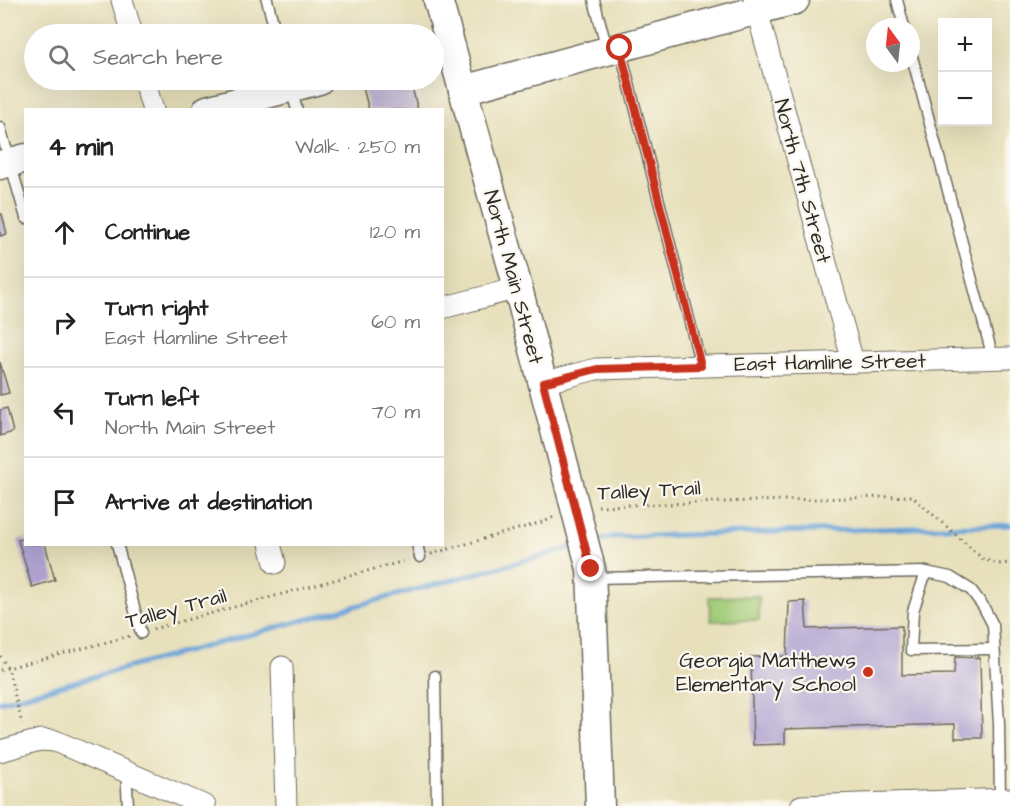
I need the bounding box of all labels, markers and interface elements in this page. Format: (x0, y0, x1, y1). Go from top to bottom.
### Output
north arrow (866, 18, 920, 72)
map controls (938, 18, 992, 126)
button: + (938, 18, 992, 72)
search box (24, 24, 444, 90)
route start (606, 34, 632, 60)
icon: search (45, 41, 78, 74)
text: Search here (93, 42, 223, 73)
button: − (938, 72, 992, 126)
street label: North 7th Street (767, 96, 839, 267)
text: 4 min (48, 129, 113, 165)
text: Walk · 250 m (295, 133, 420, 161)
street label: North Main Street (476, 187, 551, 368)
icon: ahead (48, 216, 81, 249)
text: Continue (105, 217, 190, 248)
text: 120 m (370, 218, 420, 246)
text: Turn right (105, 293, 208, 324)
icon: right (48, 306, 81, 339)
text: 60 m (371, 308, 420, 336)
text: East Hamline Street (105, 324, 288, 352)
street label: East Hamline Street (734, 346, 927, 379)
text: Turn left (105, 383, 199, 414)
icon: left (48, 396, 81, 429)
text: 70 m (372, 398, 420, 426)
text: North Main Street (105, 414, 275, 442)
street label: Talley Trail (597, 473, 702, 510)
icon: arrive (48, 486, 81, 519)
text: Arrive at destination (105, 487, 312, 518)
route end (577, 555, 603, 581)
street label: Talley Trail (122, 581, 230, 638)
place label: Georgia Matthews Elementary School (676, 646, 856, 701)
marker: Georgia Matthews Elementary School (861, 665, 875, 679)

